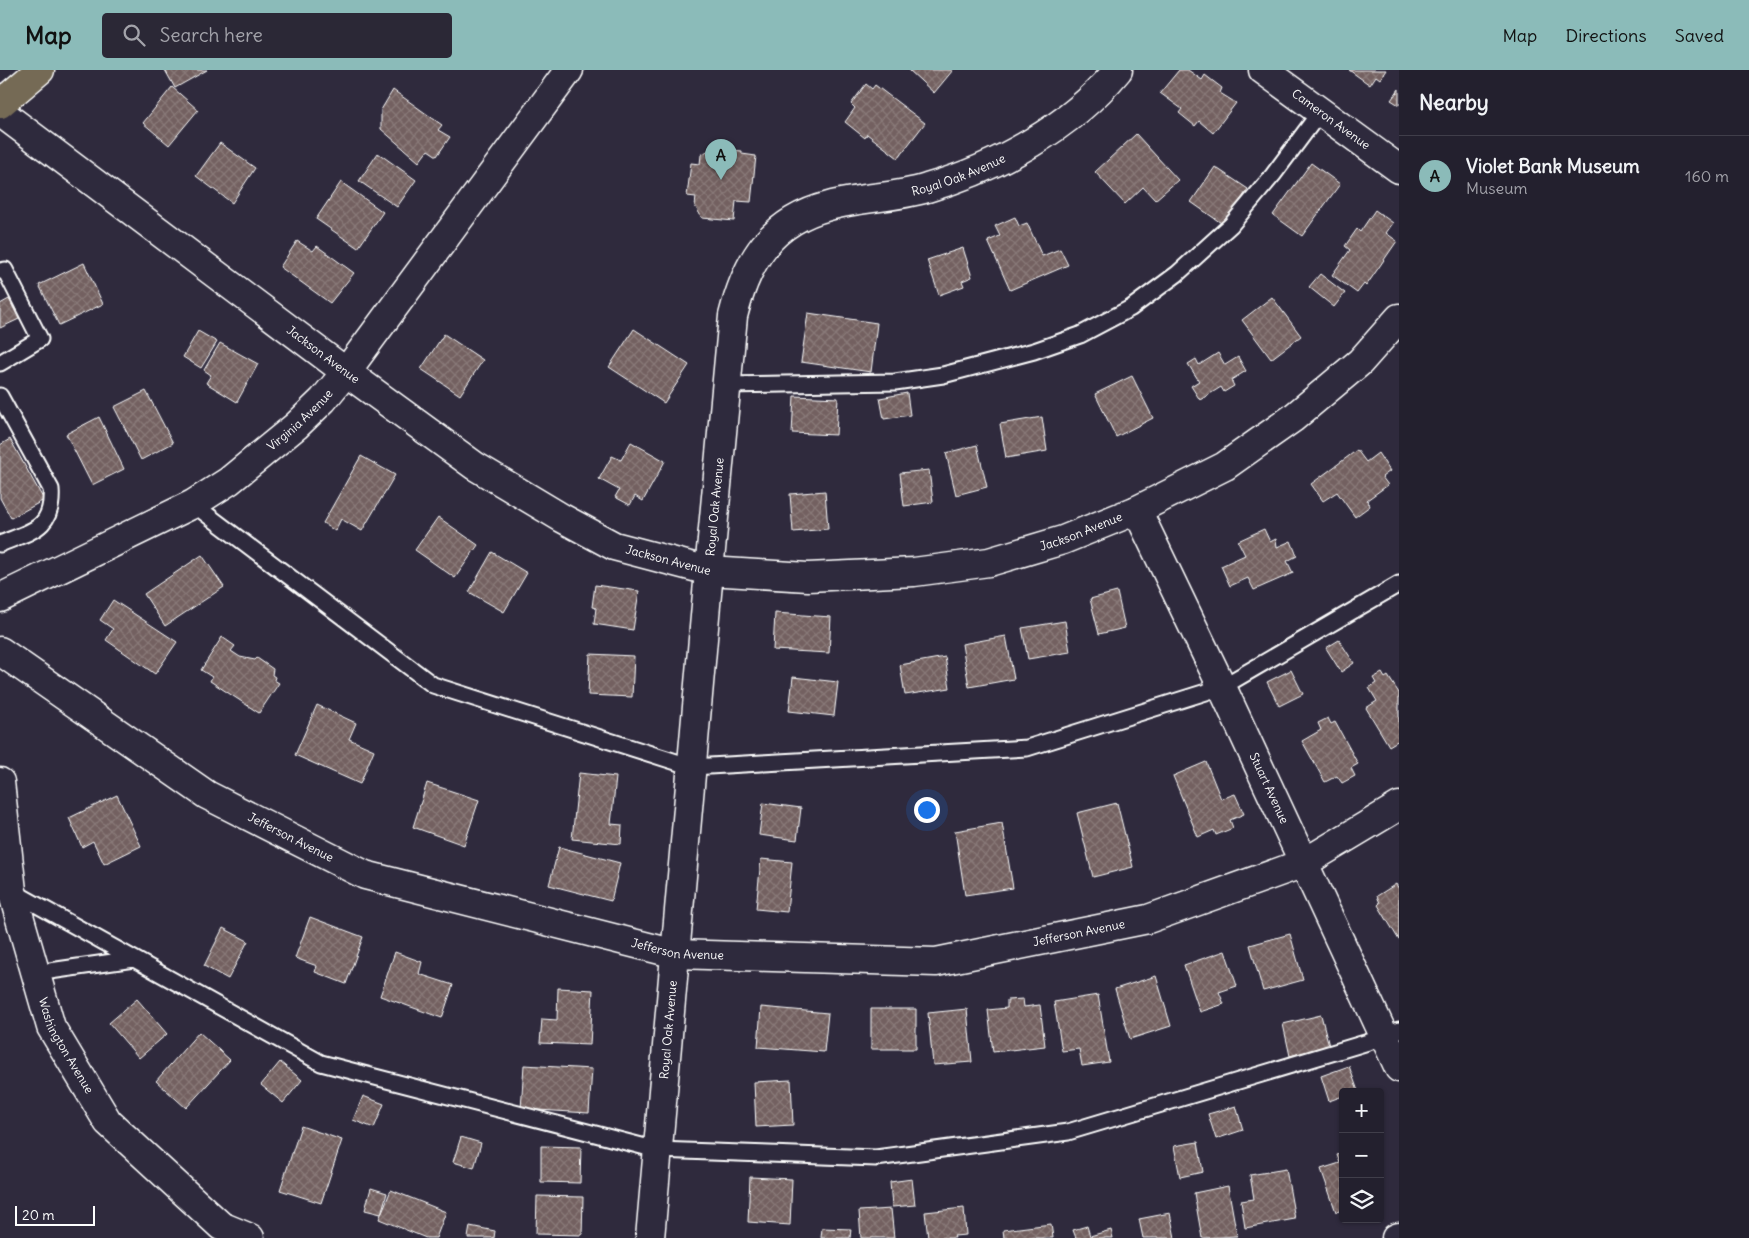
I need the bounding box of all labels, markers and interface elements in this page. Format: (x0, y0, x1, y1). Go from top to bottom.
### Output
search box (102, 13, 452, 58)
text: Map (25, 20, 72, 50)
icon: search (120, 21, 148, 49)
text: Search here (160, 23, 263, 47)
text: Map (1502, 24, 1537, 47)
text: Directions (1565, 24, 1647, 47)
text: Saved (1675, 24, 1724, 47)
street label: Cameron Avenue (1289, 86, 1373, 153)
text: Nearby (1419, 89, 1489, 116)
pin: A (705, 139, 737, 180)
street label: Royal Oak Avenue (910, 150, 1008, 199)
text: Violet Bank Museum (1466, 154, 1640, 178)
text: A (1430, 166, 1440, 186)
text: 160 m (1685, 166, 1729, 186)
text: Museum (1466, 178, 1528, 198)
street label: Jackson Avenue (284, 322, 363, 386)
street label: Virginia Avenue (264, 386, 336, 454)
street label: Royal Oak Avenue (702, 457, 727, 557)
street label: Jackson Avenue (1038, 509, 1124, 554)
street label: Jackson Avenue (624, 541, 713, 578)
street label: Stuart Avenue (1247, 750, 1292, 826)
your location (914, 797, 940, 823)
street label: Jefferson Avenue (246, 809, 336, 865)
street label: Jefferson Avenue (1031, 916, 1126, 949)
street label: Jefferson Avenue (630, 935, 724, 962)
street label: Royal Oak Avenue (656, 980, 680, 1080)
street label: Washington Avenue (36, 995, 97, 1096)
map controls (1339, 1088, 1384, 1223)
button: + (1339, 1088, 1384, 1133)
button: − (1339, 1133, 1384, 1178)
button: layers (1339, 1178, 1384, 1223)
scale bar (15, 1203, 95, 1226)
text: 20 m (22, 1206, 55, 1224)

